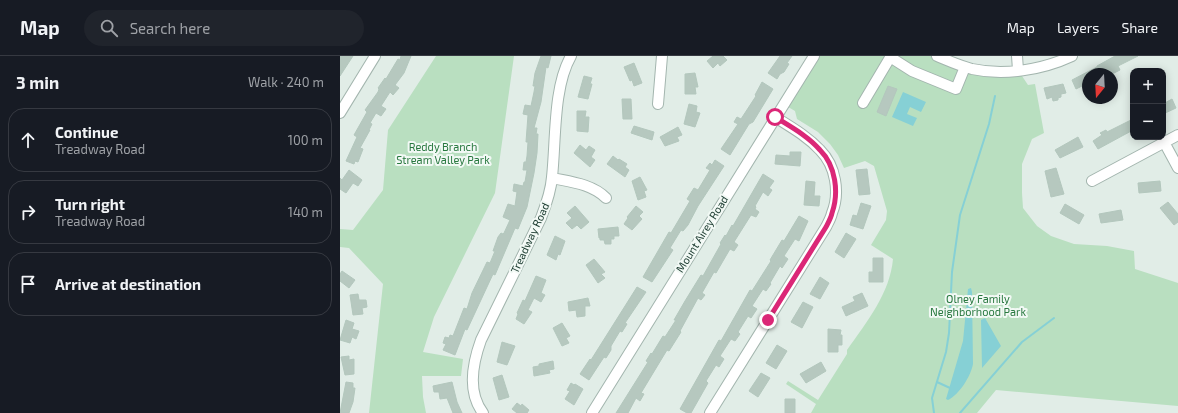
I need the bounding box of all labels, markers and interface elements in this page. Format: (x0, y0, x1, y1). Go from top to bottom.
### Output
search box (84, 10, 364, 46)
text: Map (20, 16, 60, 39)
icon: search (98, 17, 120, 39)
text: Search here (130, 19, 210, 37)
text: Map (1007, 19, 1035, 36)
text: Layers (1057, 19, 1099, 36)
text: Share (1121, 19, 1158, 36)
north arrow (1082, 68, 1118, 104)
map controls (1130, 68, 1166, 140)
button: + (1130, 68, 1166, 104)
text: 3 min (16, 72, 59, 92)
text: Walk · 240 m (248, 74, 324, 90)
button: − (1130, 104, 1166, 140)
route start (766, 108, 784, 126)
text: Continue (55, 123, 118, 141)
icon: ahead (17, 129, 39, 151)
text: 100 m (288, 132, 323, 148)
park label: Reddy Branch Stream Valley Park (396, 140, 490, 166)
text: Treadway Road (55, 141, 145, 157)
street label: Mount Airey Road (673, 193, 730, 275)
text: Turn right (55, 195, 125, 213)
street label: Treadway Road (508, 200, 552, 275)
icon: right (17, 201, 39, 223)
text: 140 m (288, 204, 323, 220)
text: Treadway Road (55, 213, 145, 229)
icon: arrive (17, 273, 39, 295)
text: Arrive at destination (55, 275, 201, 293)
park label: Olney Family Neighborhood Park (930, 292, 1026, 318)
route end (759, 311, 777, 329)

